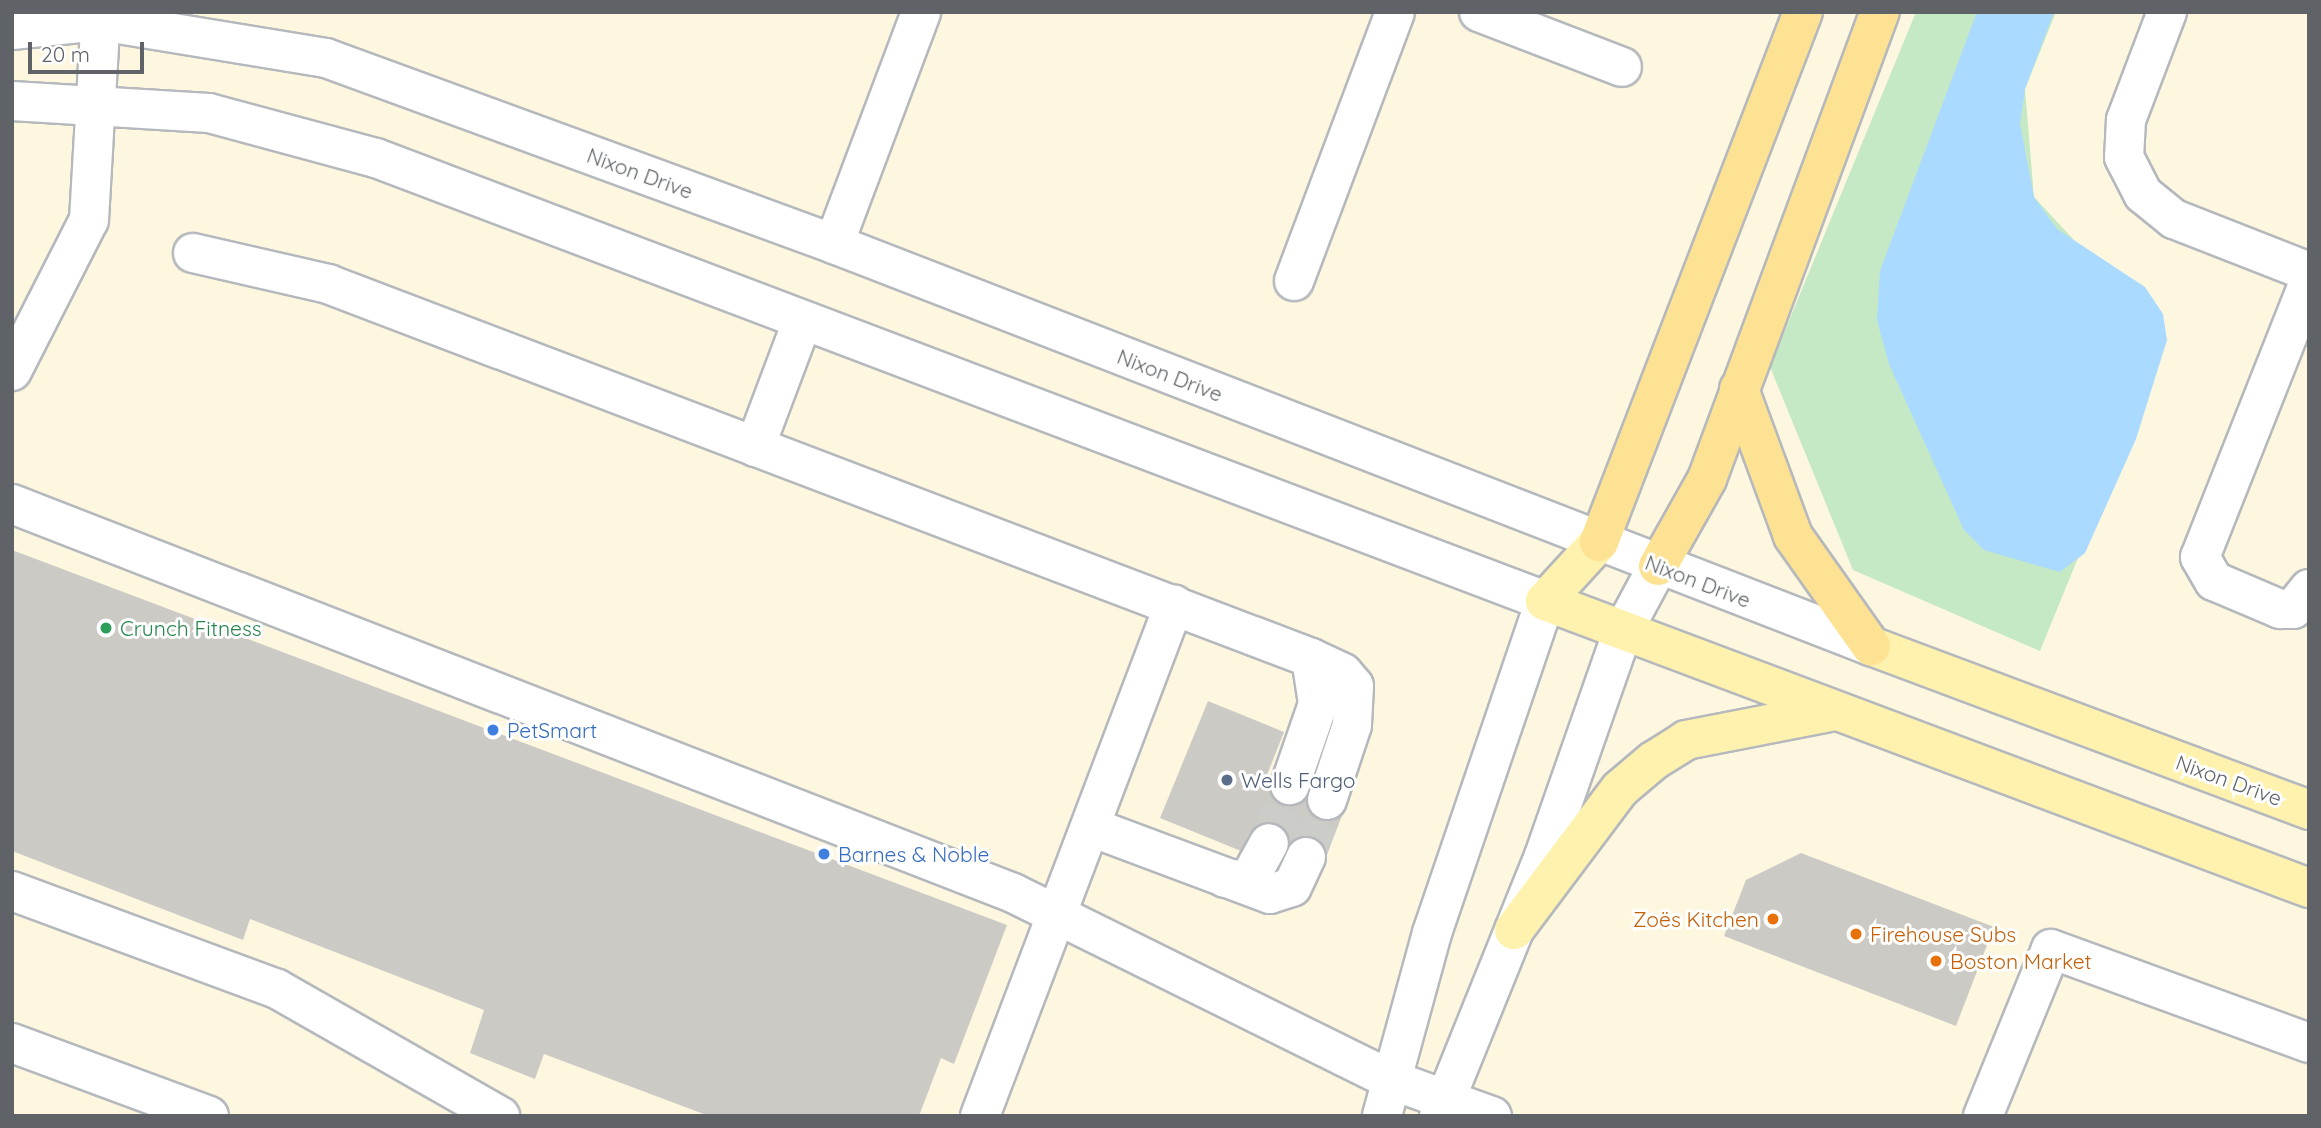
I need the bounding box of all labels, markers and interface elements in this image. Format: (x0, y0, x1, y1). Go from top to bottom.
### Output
scale bar (32, 28, 147, 72)
text: 20 m (41, 41, 90, 67)
street label: Nixon Drive (584, 142, 696, 204)
street label: Nixon Drive (1114, 343, 1226, 407)
street label: Nixon Drive (1642, 549, 1754, 613)
place label: Crunch Fitness (120, 615, 262, 641)
marker: Crunch Fitness (98, 620, 114, 636)
place label: PetSmart (507, 717, 597, 743)
marker: PetSmart (485, 722, 501, 738)
street label: Nixon Drive (2173, 749, 2285, 811)
place label: Wells Fargo (1241, 767, 1355, 793)
marker: Wells Fargo (1219, 772, 1235, 788)
place label: Barnes & Noble (838, 841, 989, 867)
marker: Barnes & Noble (816, 846, 832, 862)
place label: Zoës Kitchen (1633, 906, 1759, 932)
marker: Zoës Kitchen (1765, 911, 1781, 927)
place label: Firehouse Subs (1870, 921, 2016, 947)
marker: Firehouse Subs (1848, 926, 1864, 942)
place label: Boston Market (1950, 948, 2092, 974)
marker: Boston Market (1928, 953, 1944, 969)

